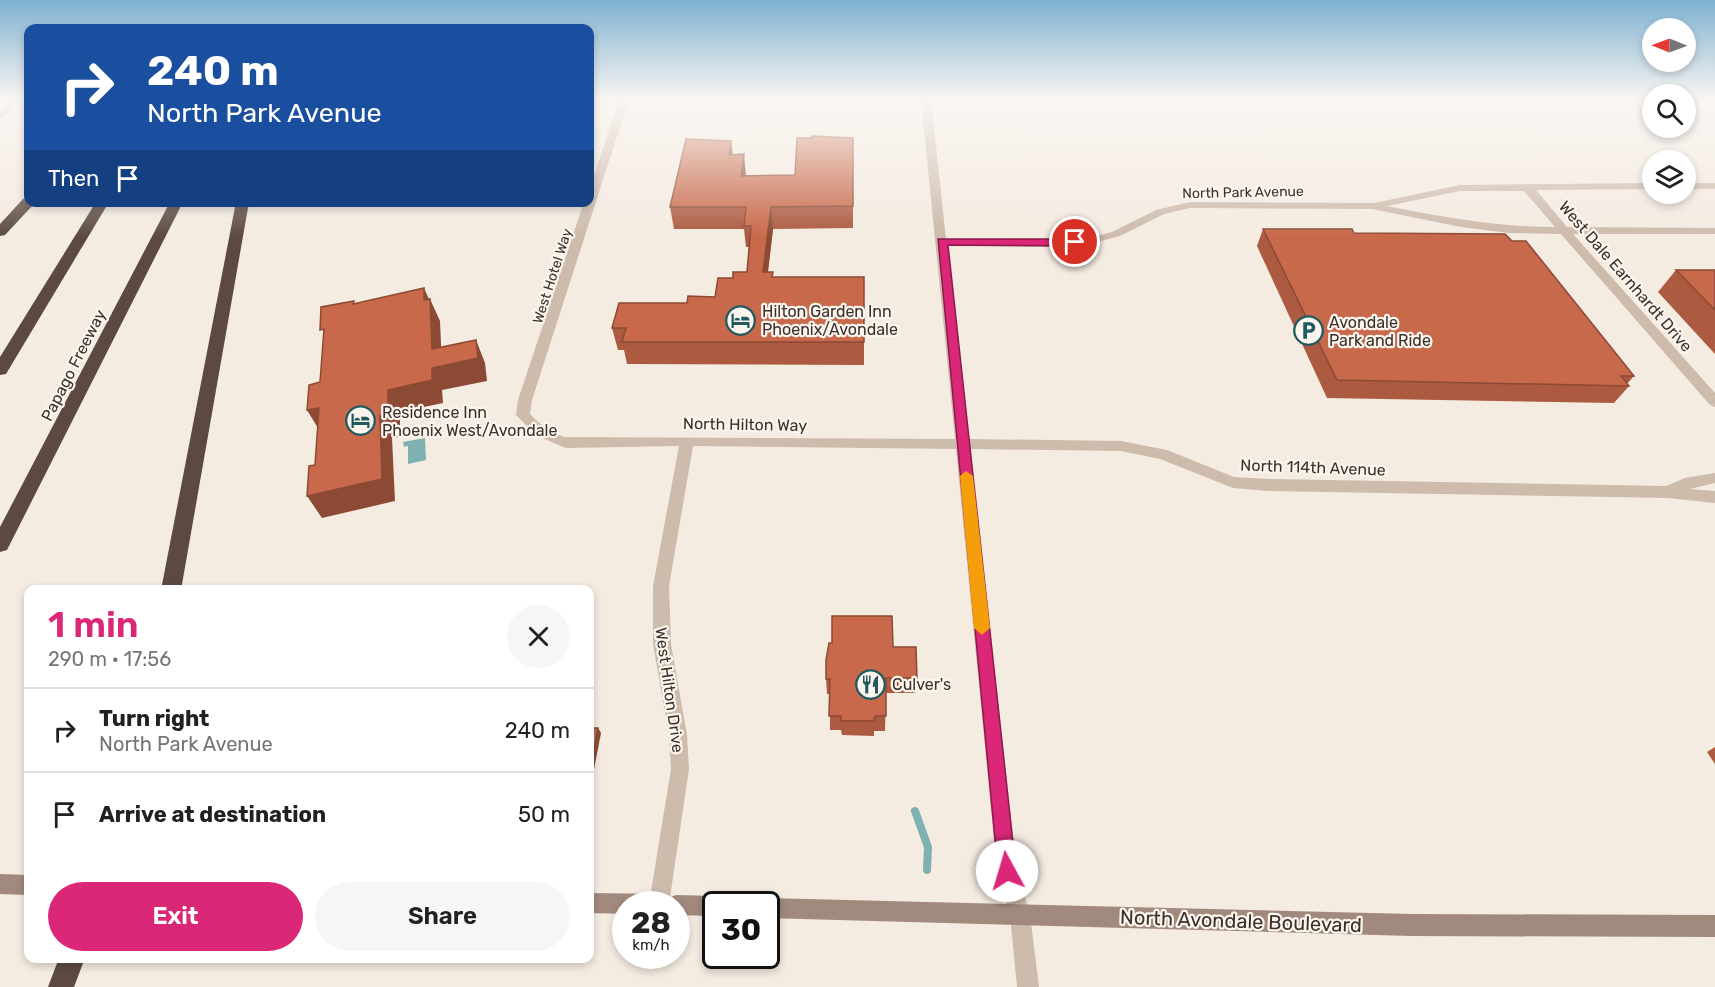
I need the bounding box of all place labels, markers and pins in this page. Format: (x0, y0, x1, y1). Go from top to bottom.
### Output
pin (1049, 216, 1100, 267)
place label: Hilton Garden Inn Phoenix/Avondale (762, 302, 898, 339)
hotel icon: Hilton Garden Inn Phoenix/Avondale (725, 304, 757, 336)
place label: Avondale Park and Ride (1329, 313, 1431, 350)
parking icon: Avondale Park and Ride (1292, 315, 1324, 347)
place label: Residence Inn Phoenix West/Avondale (382, 403, 557, 440)
hotel icon: Residence Inn Phoenix West/Avondale (345, 405, 377, 437)
restaurant icon: Culver's (855, 668, 887, 700)
place label: Culver's (892, 675, 951, 694)

